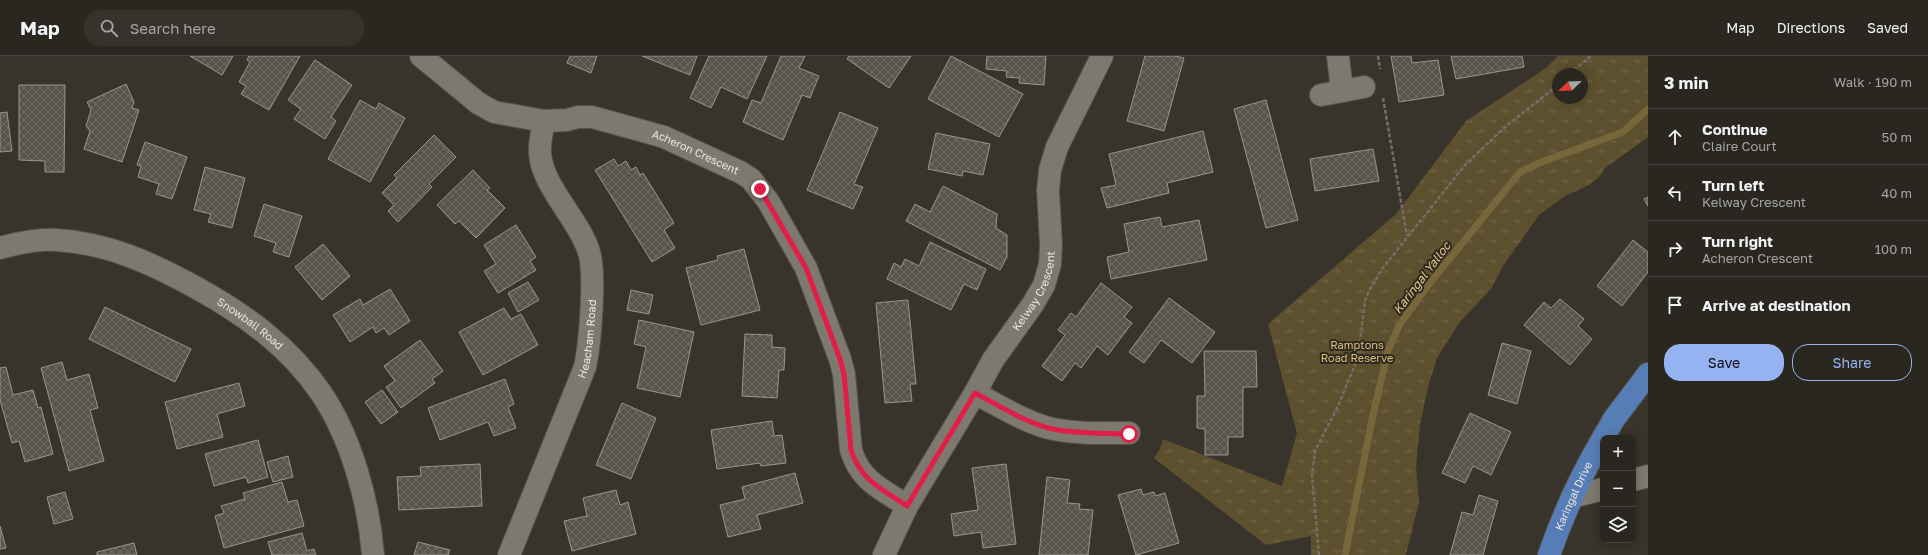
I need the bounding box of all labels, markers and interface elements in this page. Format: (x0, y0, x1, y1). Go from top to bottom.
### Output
search box (84, 10, 364, 46)
text: Map (20, 16, 60, 39)
icon: search (98, 17, 120, 39)
text: Search here (130, 19, 216, 37)
text: Map (1726, 19, 1755, 36)
text: Directions (1777, 19, 1845, 36)
text: Saved (1867, 19, 1908, 36)
north arrow (1552, 68, 1588, 104)
text: 3 min (1664, 72, 1708, 93)
text: Walk · 190 m (1834, 74, 1912, 90)
text: Continue (1702, 120, 1768, 138)
icon: ahead (1664, 126, 1686, 148)
street label: Acheron Crescent (651, 127, 741, 177)
text: 50 m (1882, 129, 1912, 145)
text: Claire Court (1702, 138, 1777, 154)
text: Turn left (1702, 176, 1764, 194)
route end (751, 180, 769, 198)
icon: left (1664, 182, 1686, 204)
text: 40 m (1881, 185, 1912, 201)
text: Kelway Crescent (1702, 194, 1806, 210)
text: Turn right (1702, 232, 1773, 250)
water label: Karingal Yalloc (1390, 238, 1454, 317)
icon: right (1664, 238, 1686, 260)
text: 100 m (1875, 241, 1912, 257)
text: Acheron Crescent (1702, 250, 1813, 266)
street label: Kelway Crescent (1009, 251, 1057, 333)
street label: Snowball Road (215, 294, 286, 352)
icon: arrive (1664, 294, 1686, 316)
text: Arrive at destination (1702, 296, 1851, 314)
street label: Heacham Road (574, 299, 598, 380)
park label: Ramptons Road Reserve (1321, 338, 1393, 364)
button: Save (1664, 344, 1784, 381)
button: Share (1792, 344, 1912, 381)
route start (1120, 425, 1138, 443)
map controls (1600, 435, 1636, 543)
button: + (1600, 435, 1636, 471)
street label: Karingal Drive (1552, 459, 1595, 532)
button: − (1600, 471, 1636, 507)
button: layers (1600, 507, 1636, 543)

